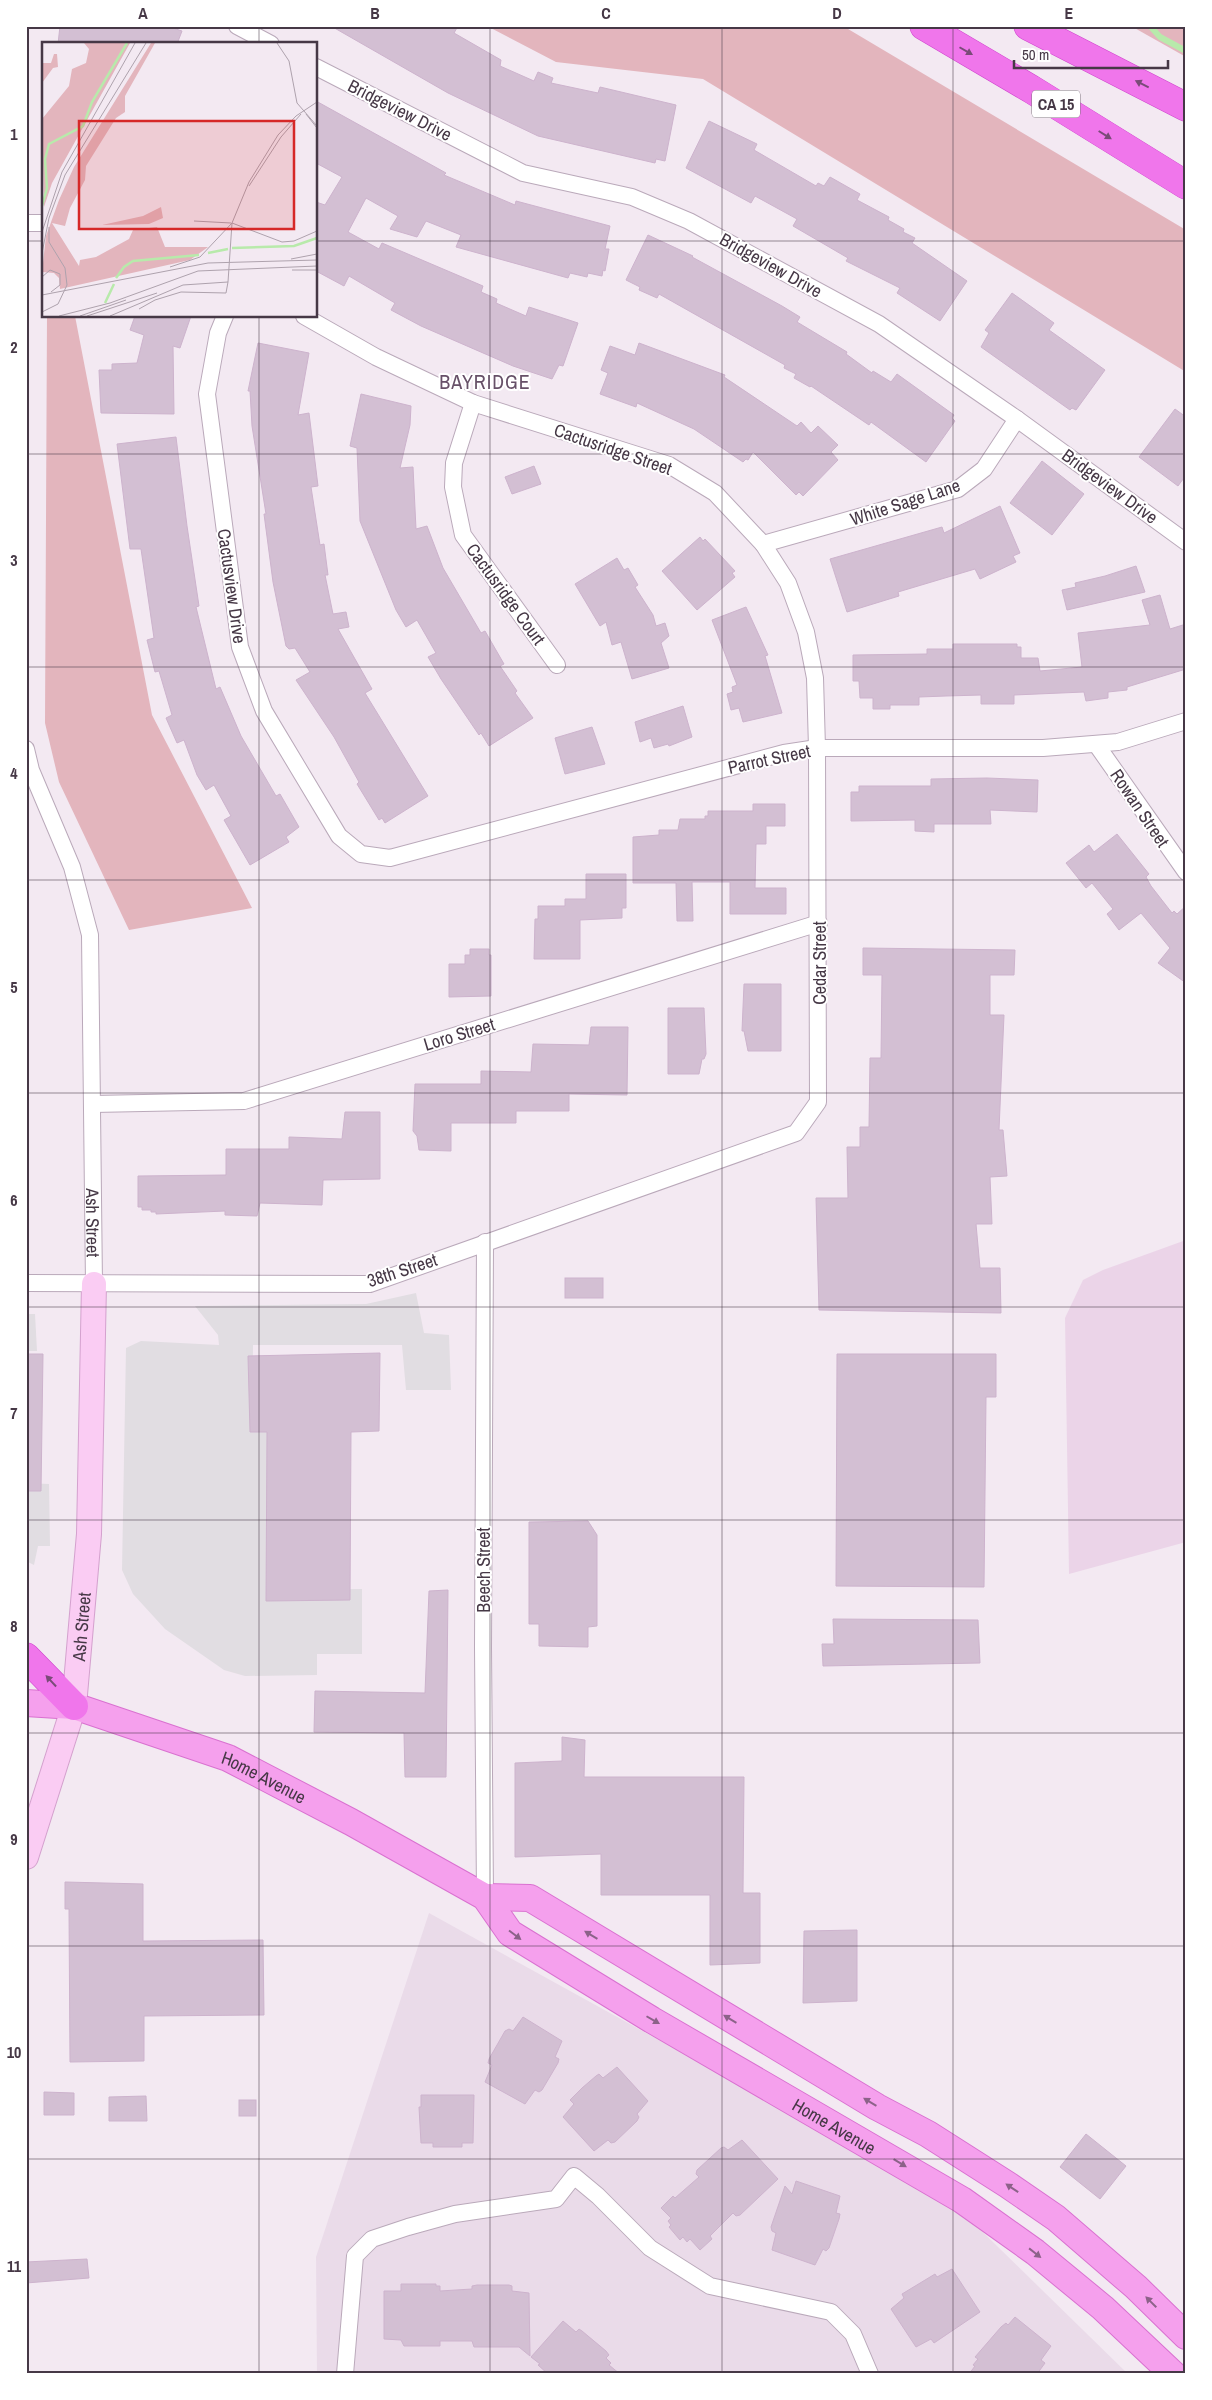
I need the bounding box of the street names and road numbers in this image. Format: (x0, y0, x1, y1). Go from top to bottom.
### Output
street label: Bridgeview Drive (344, 73, 456, 147)
road number: CA 15 (1032, 90, 1080, 118)
street label: Bridgeview Drive (715, 227, 827, 303)
street label: Cactusridge Street (551, 417, 675, 481)
street label: Bridgeview Drive (1057, 443, 1163, 529)
street label: White Sage Lane (847, 472, 963, 532)
street label: Cactusview Drive (212, 527, 252, 645)
street label: Cactusridge Court (461, 538, 551, 650)
street label: Parrot Street (725, 738, 813, 780)
street label: Rowan Street (1105, 764, 1175, 852)
street label: Cedar Street (807, 921, 832, 1005)
street label: Loro Street (420, 1011, 498, 1057)
street label: Ash Street (80, 1187, 106, 1257)
street label: 38th Street (364, 1247, 440, 1293)
street label: Beech Street (471, 1527, 496, 1613)
street label: Ash Street (65, 1591, 96, 1663)
street label: Home Avenue (218, 1744, 311, 1809)
street label: Home Avenue (788, 2092, 881, 2160)

